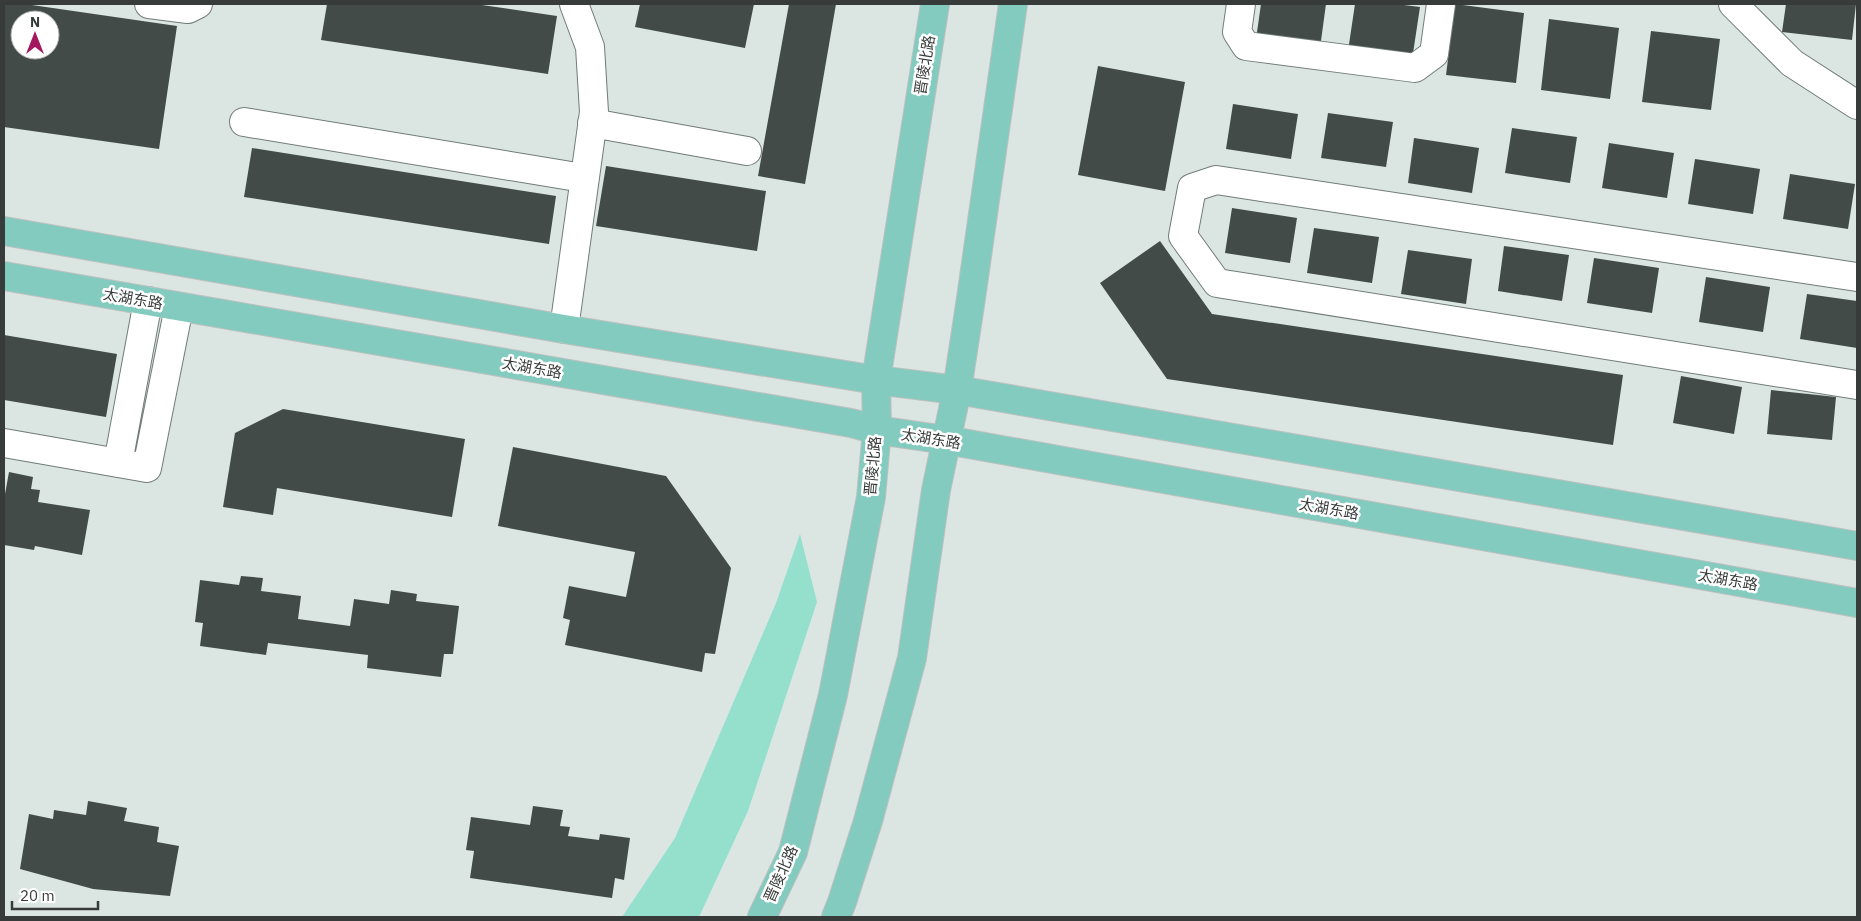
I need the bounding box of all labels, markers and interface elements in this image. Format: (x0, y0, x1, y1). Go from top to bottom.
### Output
north arrow (10, 10, 60, 60)
text: N (30, 13, 40, 31)
street label: 晋陵北路 (910, 34, 939, 96)
street label: 太湖东路 (102, 284, 164, 313)
street label: 太湖东路 (501, 353, 563, 382)
street label: 太湖东路 (900, 424, 962, 453)
street label: 晋陵北路 (860, 435, 885, 497)
street label: 太湖东路 (1298, 494, 1360, 523)
street label: 太湖东路 (1697, 565, 1759, 594)
street label: 晋陵北路 (760, 843, 801, 905)
scale bar (12, 878, 99, 910)
text: 20 m (20, 886, 55, 905)

